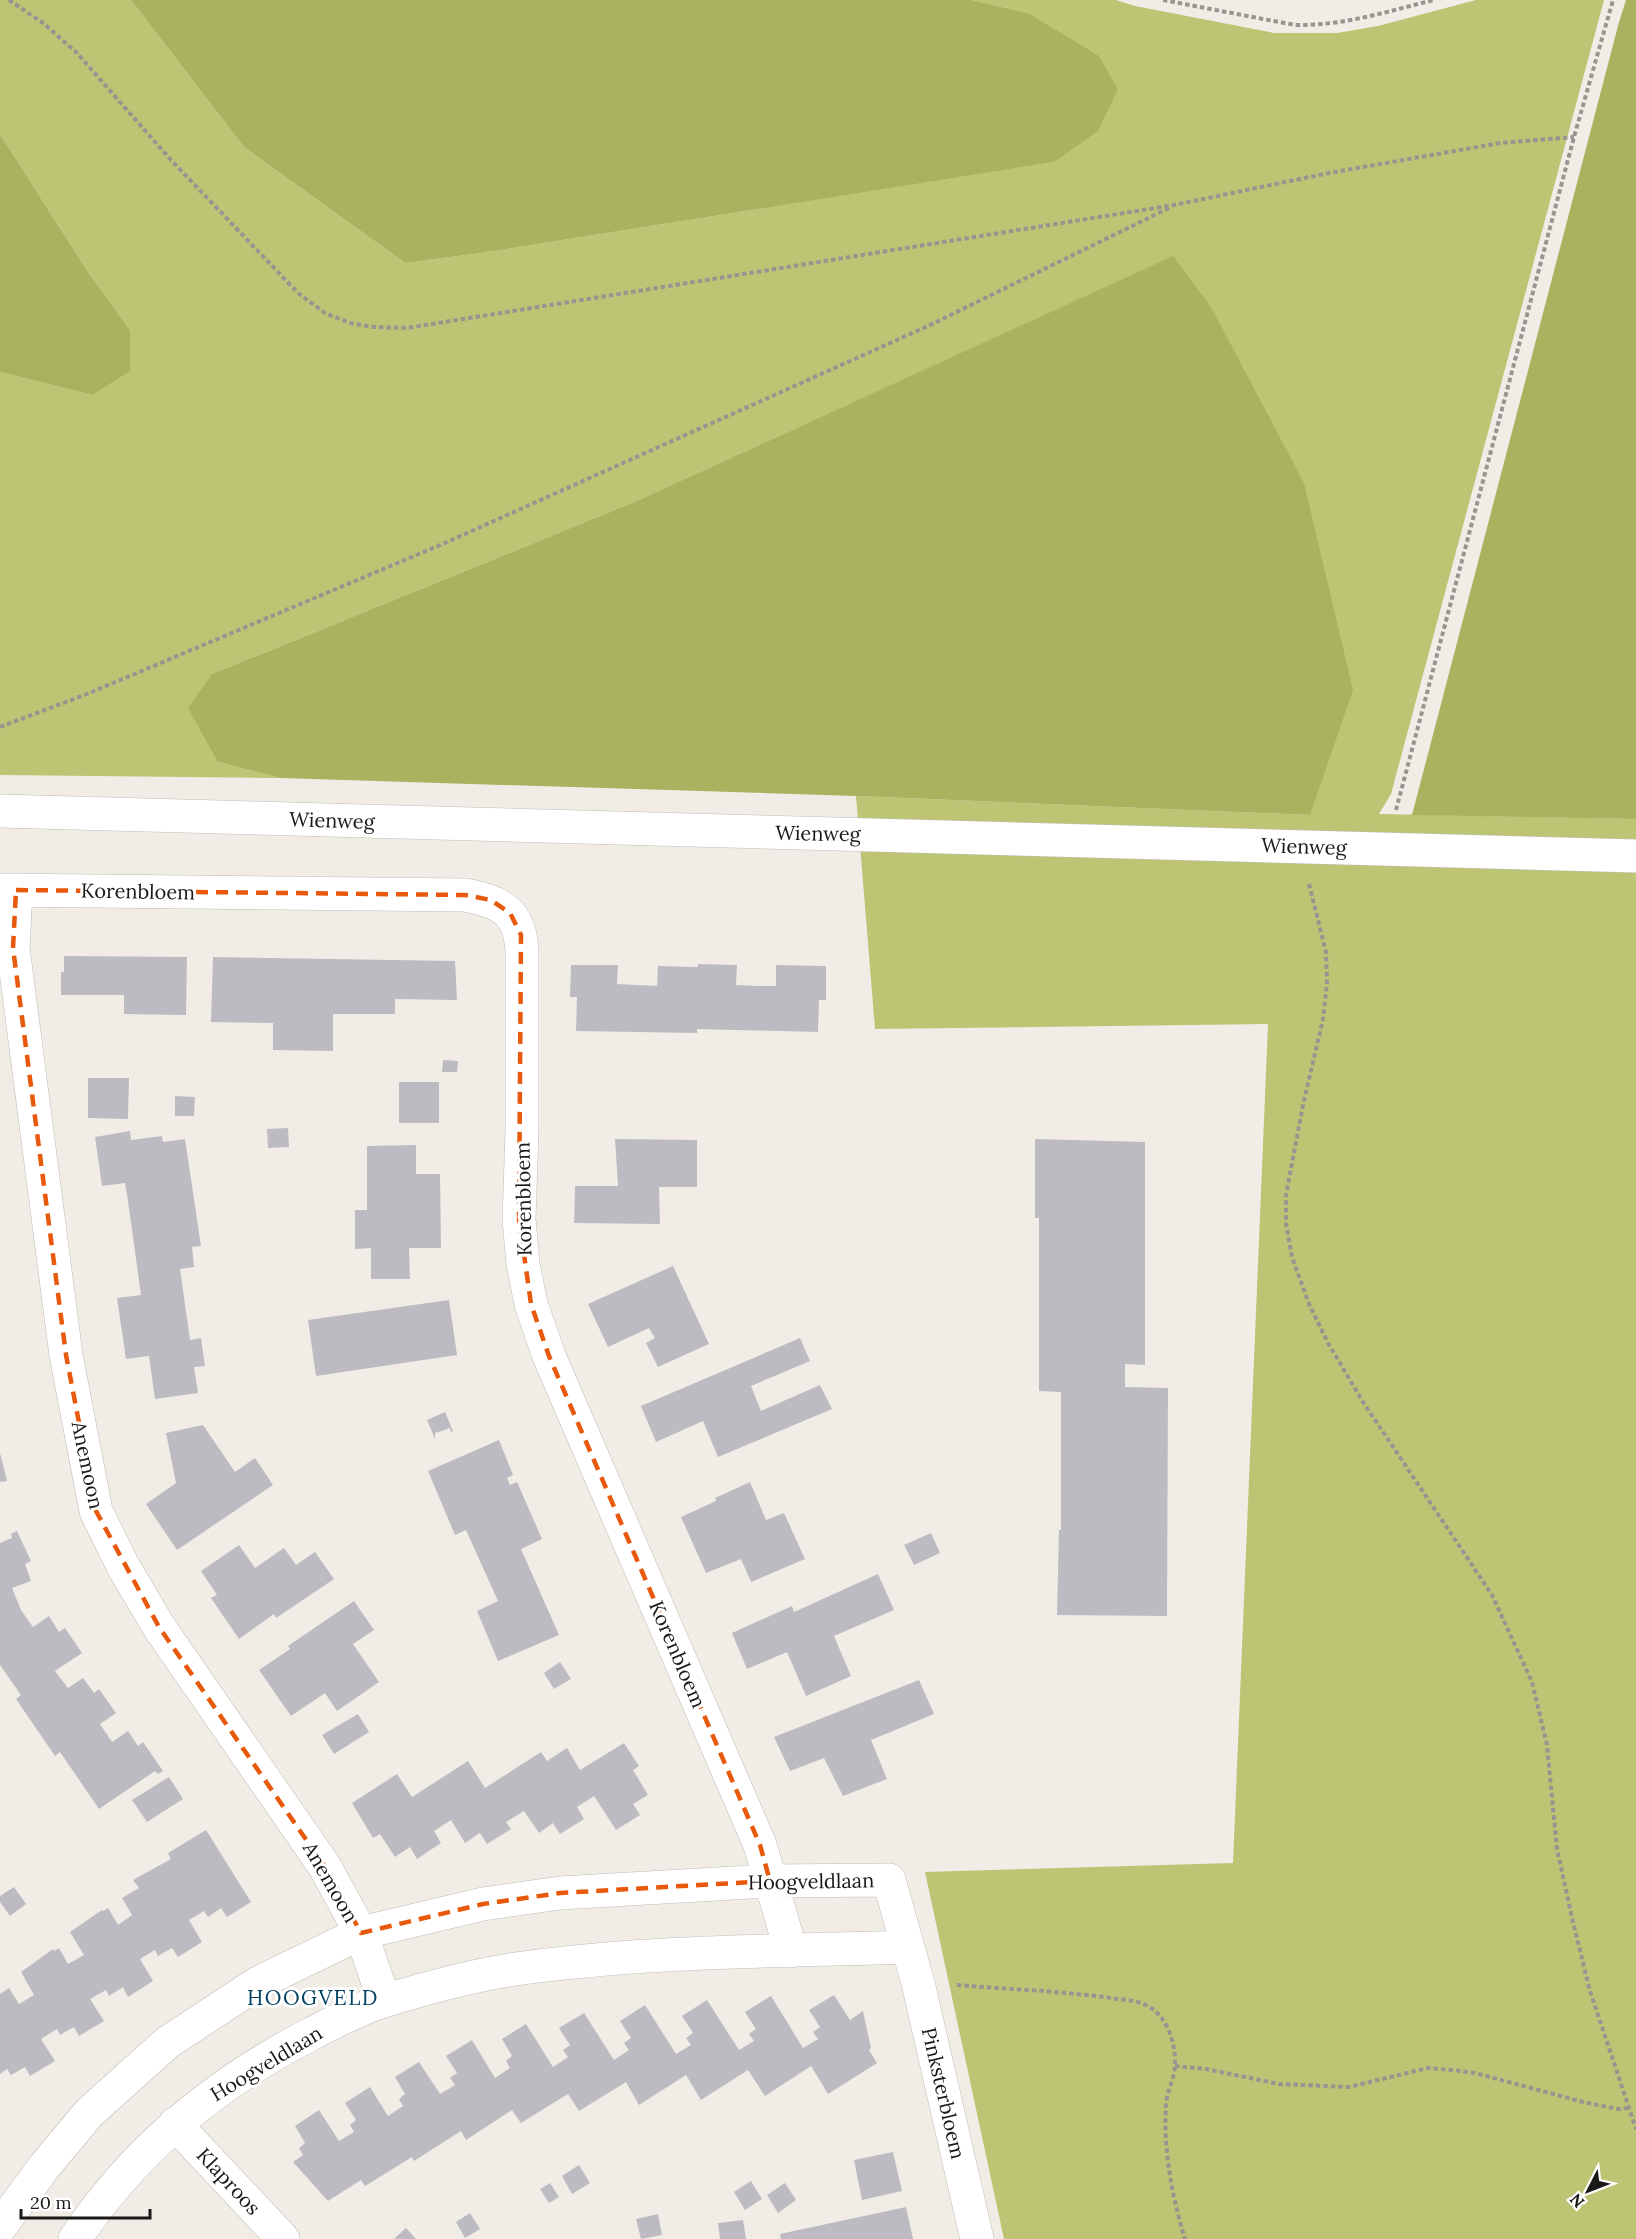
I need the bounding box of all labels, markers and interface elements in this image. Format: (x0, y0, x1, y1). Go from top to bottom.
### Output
street label: Wienweg (289, 806, 376, 834)
street label: Wienweg (775, 820, 862, 846)
street label: Wienweg (1261, 832, 1348, 860)
street label: Korenbloem (81, 878, 195, 904)
street label: Korenbloem (510, 1142, 536, 1256)
street label: Anemoon (66, 1418, 109, 1511)
street label: Korenbloem (644, 1597, 712, 1711)
street label: Anemoon (297, 1836, 364, 1927)
street label: Hoogveldlaan (748, 1867, 874, 1895)
district label: HOOGVELD (247, 1984, 379, 2011)
street label: Hoogveldlaan (205, 2020, 327, 2106)
street label: Pinksterbloem (917, 2025, 971, 2161)
street label: Klaproos (192, 2142, 266, 2220)
north arrow (1558, 2161, 1618, 2221)
scale bar (21, 2182, 150, 2220)
text: N (1565, 2190, 1588, 2212)
text: 20 m (30, 2191, 72, 2214)

